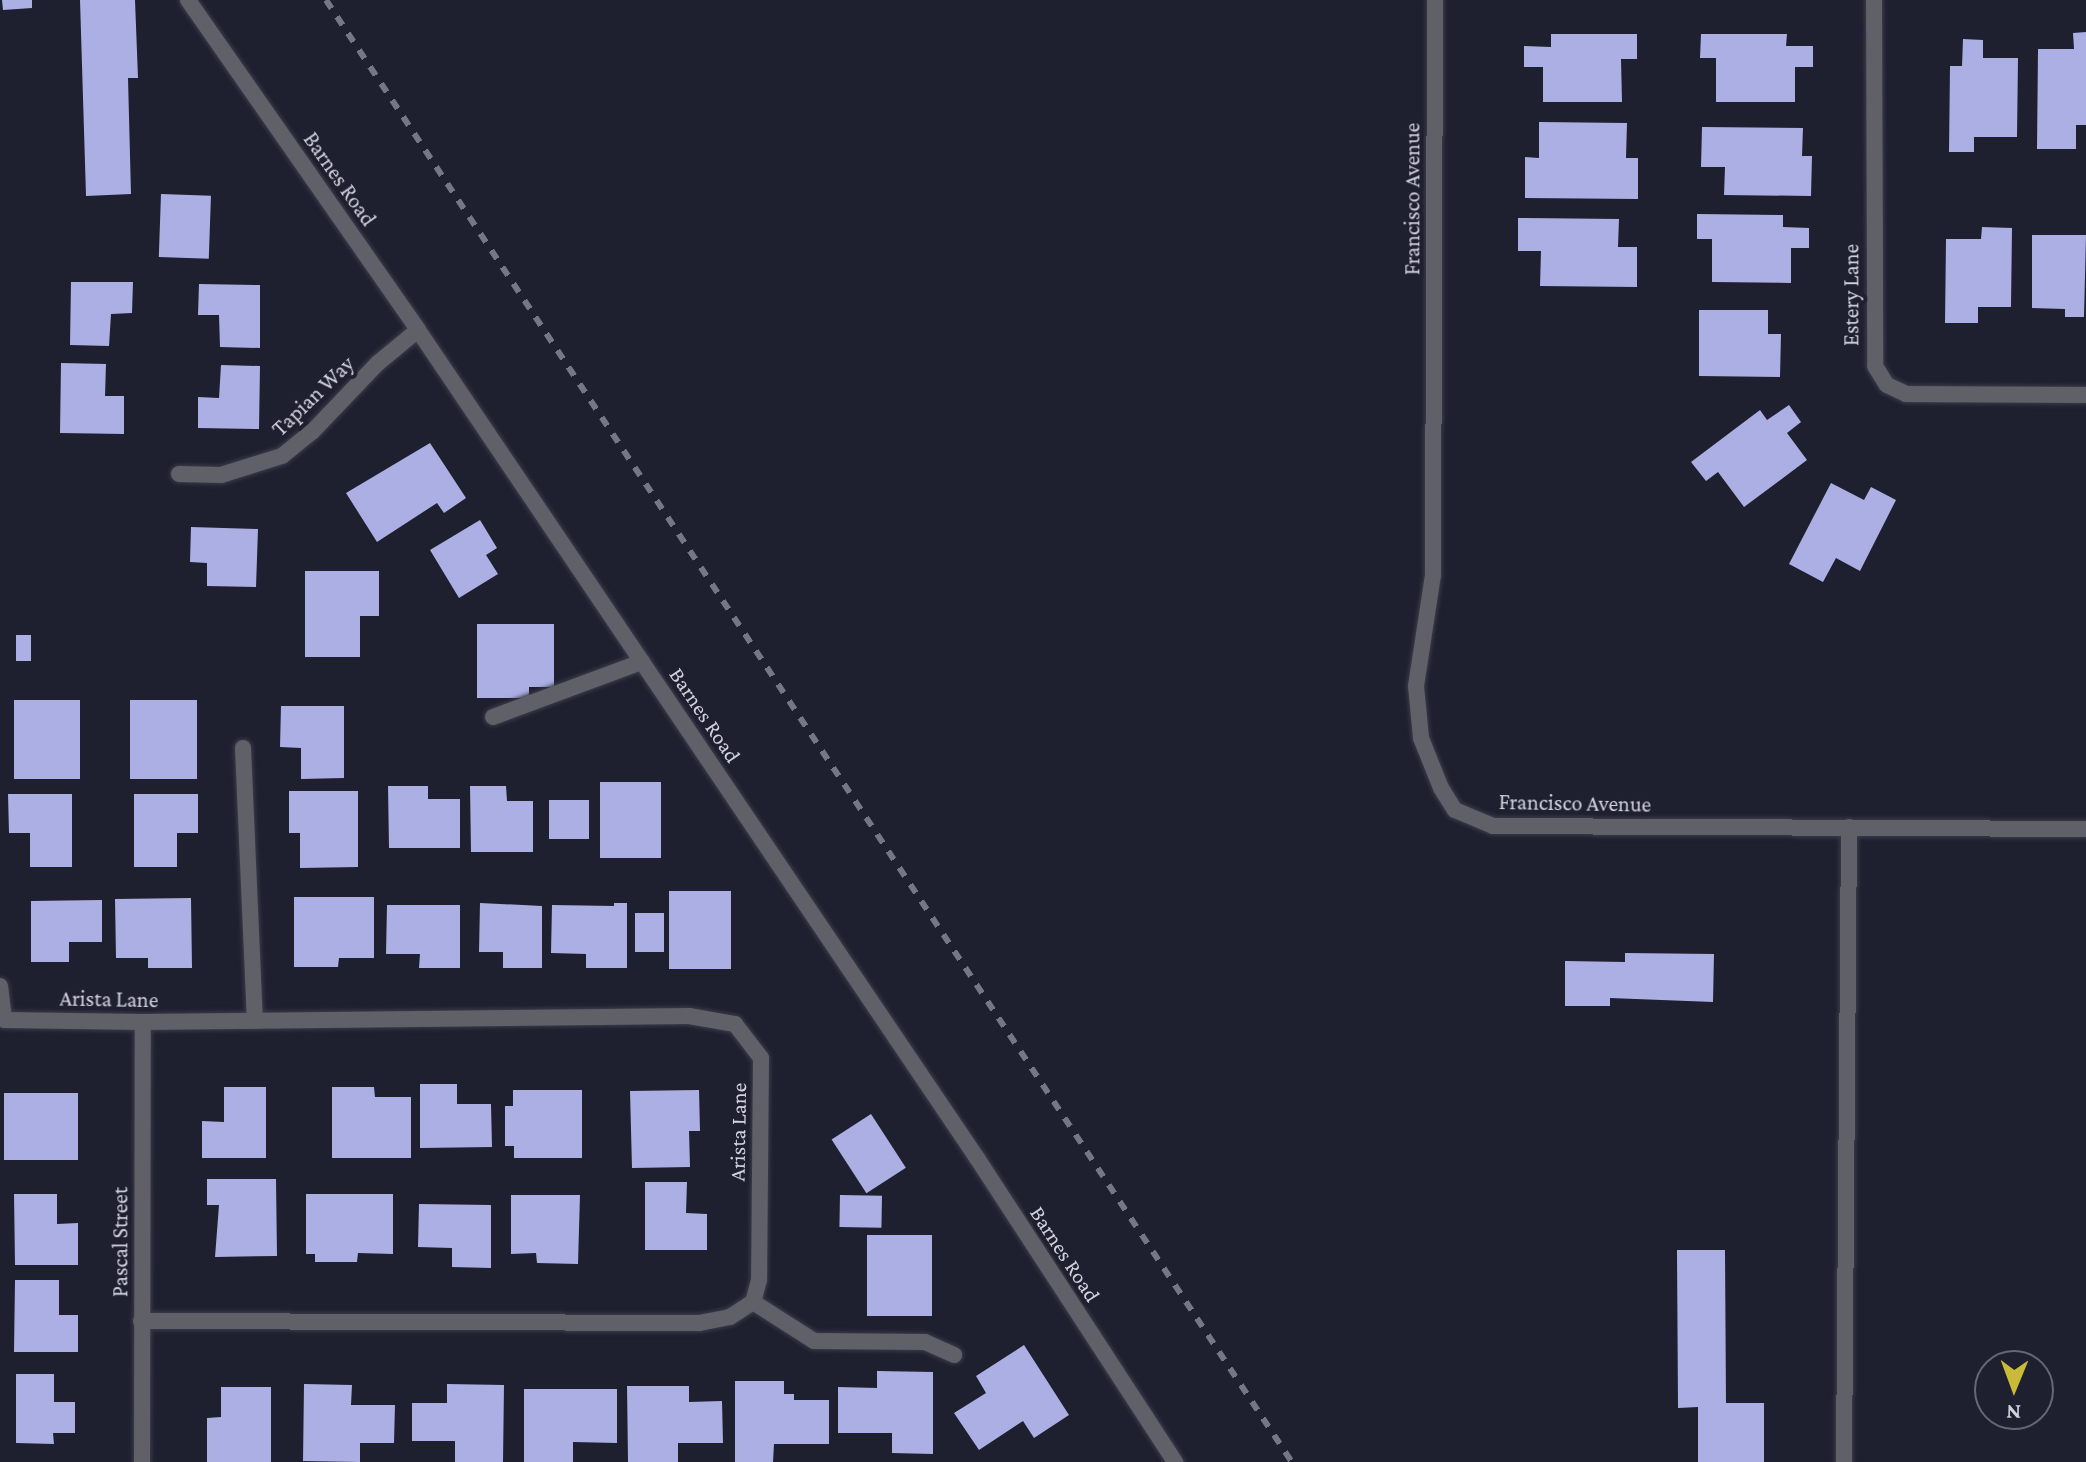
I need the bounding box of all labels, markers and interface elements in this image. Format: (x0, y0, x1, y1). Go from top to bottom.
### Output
street label: Francisco Avenue (1399, 123, 1425, 275)
street label: Barnes Road (298, 127, 382, 231)
street label: Estery Lane (1838, 244, 1864, 346)
street label: Tapian Way (266, 350, 360, 442)
street label: Barnes Road (664, 662, 746, 768)
street label: Francisco Avenue (1499, 788, 1651, 818)
street label: Arista Lane (59, 985, 159, 1013)
street label: Arista Lane (724, 1082, 752, 1182)
street label: Pascal Street (107, 1187, 133, 1297)
street label: Barnes Road (1024, 1201, 1106, 1307)
north arrow (1974, 1350, 2054, 1430)
text: N (2006, 1400, 2021, 1425)

